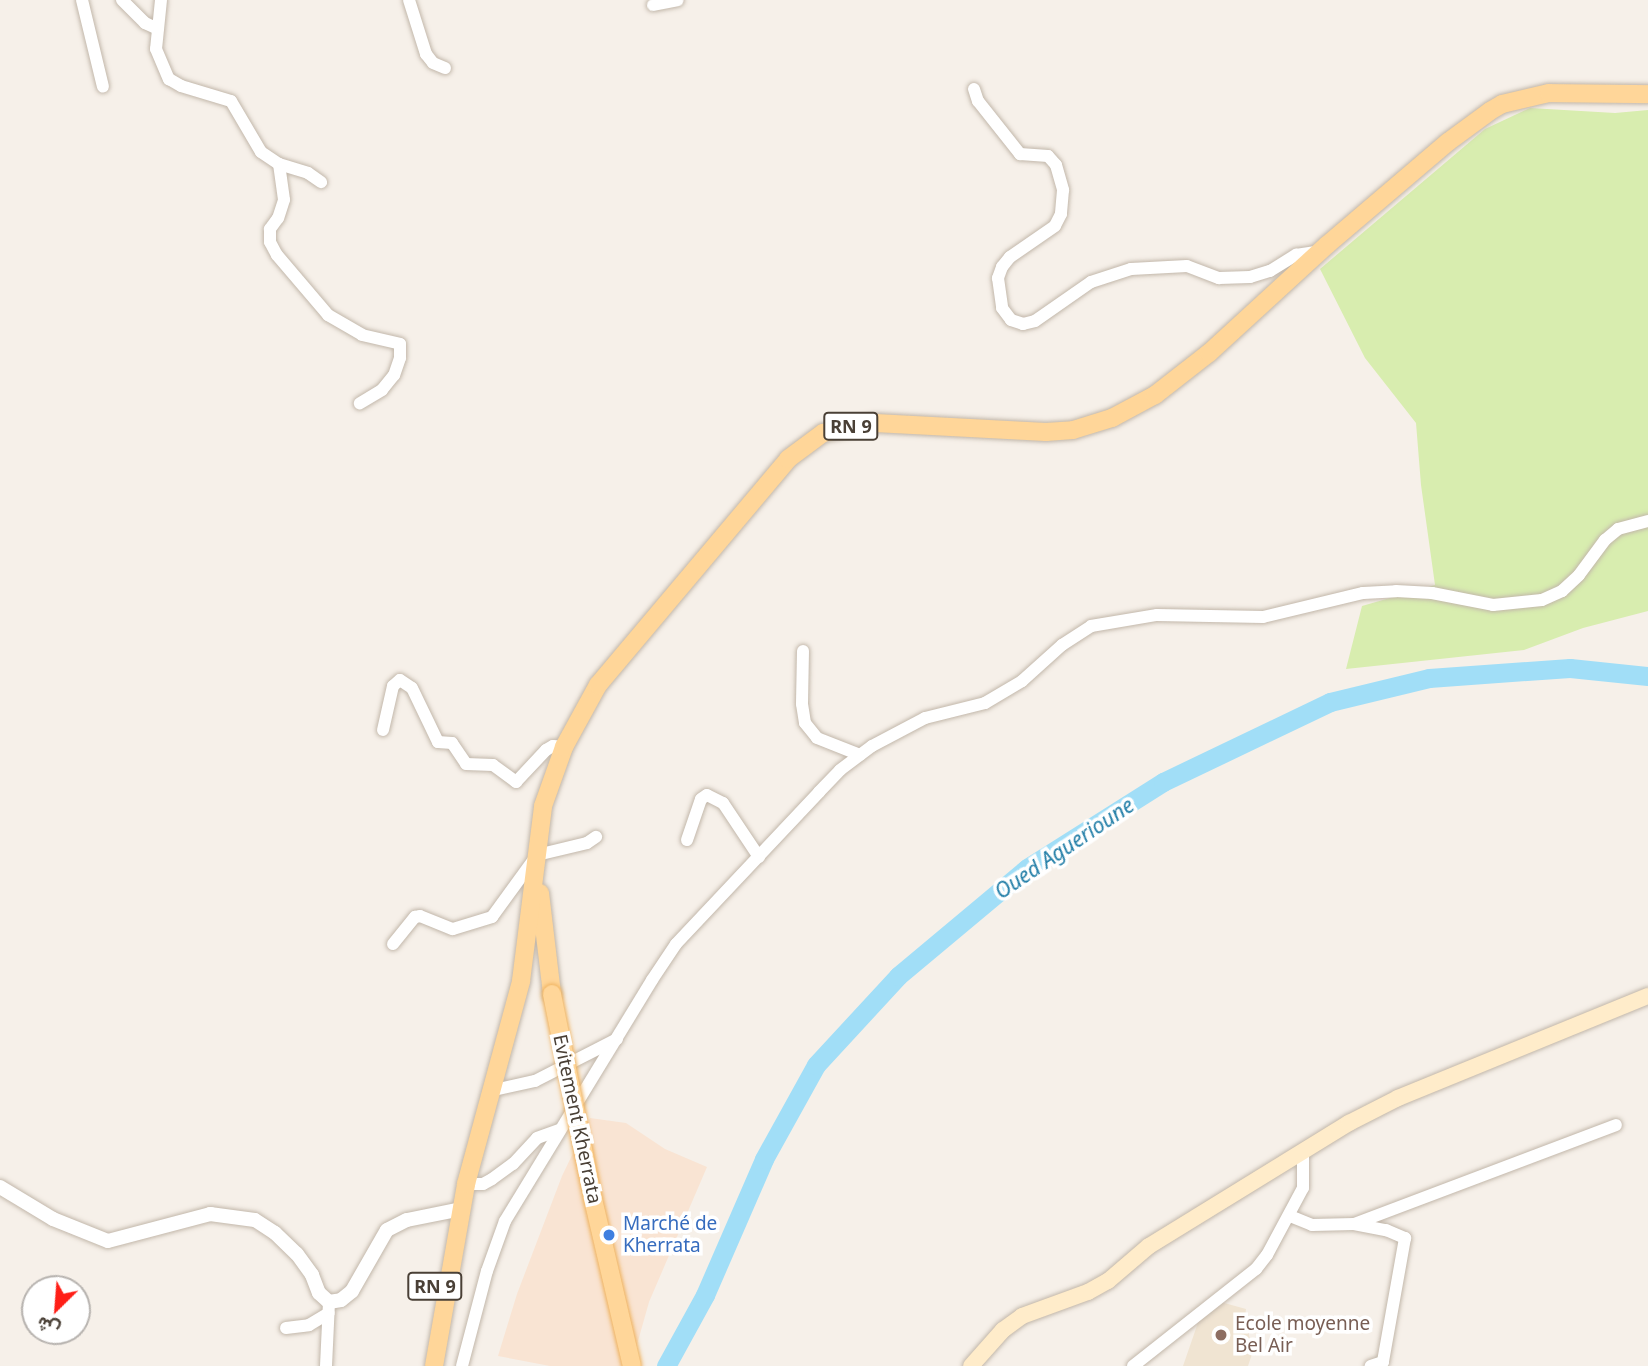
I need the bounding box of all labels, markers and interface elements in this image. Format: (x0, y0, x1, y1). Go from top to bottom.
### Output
road number: RN 9 (823, 412, 879, 440)
water label: Oued Aguerioune (990, 792, 1138, 904)
street label: Evitement Kherrata (548, 1032, 606, 1206)
place label: Marché de Kherrata (623, 1213, 717, 1257)
marker: Marché de Kherrata (601, 1227, 617, 1243)
road number: RN 9 (407, 1272, 463, 1301)
north arrow (21, 1275, 91, 1345)
text: ش (32, 1311, 64, 1344)
place label: Ecole moyenne Bel Air (1235, 1313, 1370, 1357)
marker: Ecole moyenne Bel Air (1213, 1327, 1229, 1343)

